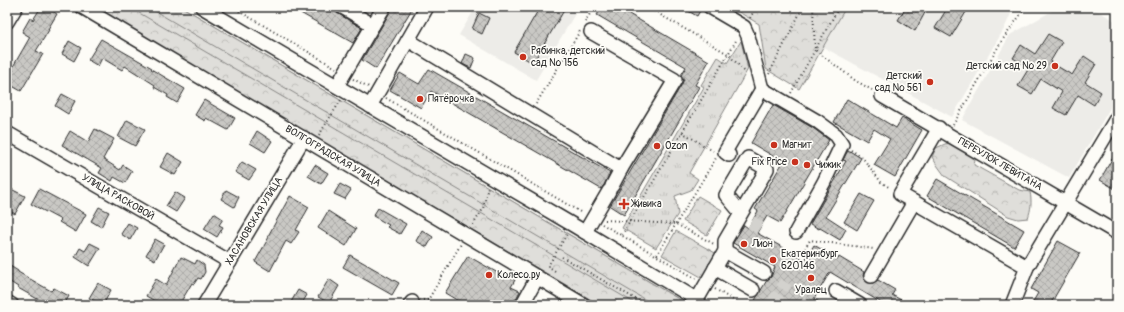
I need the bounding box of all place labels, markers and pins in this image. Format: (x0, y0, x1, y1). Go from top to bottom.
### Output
place label: Рябинка, детский сад № 156 (531, 45, 605, 69)
marker: Рябинка, детский сад № 156 (518, 52, 528, 62)
place label: Детский сад № 29 (965, 60, 1047, 72)
marker: Детский сад № 29 (1050, 61, 1060, 71)
place label: Детский сад № 561 (875, 70, 922, 94)
marker: Детский сад № 561 (925, 77, 935, 87)
place label: Пятёрочка (428, 93, 474, 105)
marker: Пятёрочка (415, 94, 425, 104)
place label: Магнит (782, 139, 812, 151)
place label: Ozon (665, 140, 688, 152)
marker: Магнит (769, 140, 779, 150)
marker: Ozon (652, 141, 662, 151)
place label: Fix Price (751, 156, 787, 168)
marker: Fix Price (790, 157, 800, 167)
place label: Чижик (815, 159, 841, 171)
marker: Чижик (802, 160, 812, 170)
place label: Живика (630, 198, 662, 210)
marker: Живика (619, 199, 629, 209)
place label: Лион (751, 238, 773, 250)
marker: Лион (739, 239, 749, 249)
place label: Екатеринбург 620146 (781, 248, 839, 272)
marker: Екатеринбург 620146 (768, 255, 778, 265)
place label: Колесо.ру (497, 269, 541, 281)
marker: Колесо.ру (484, 270, 494, 280)
marker: Уралец (806, 273, 816, 283)
place label: Уралец (795, 284, 827, 296)

